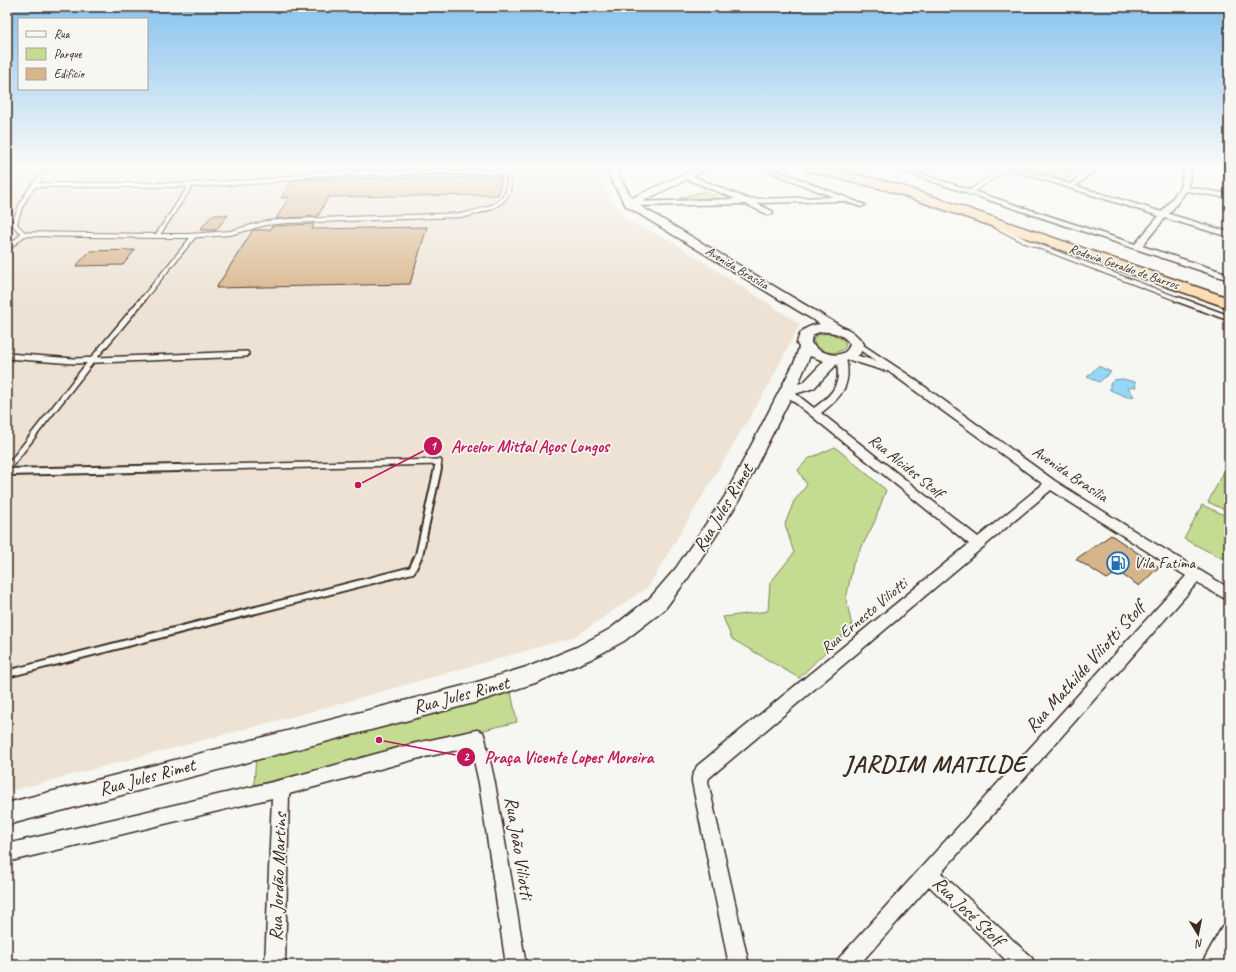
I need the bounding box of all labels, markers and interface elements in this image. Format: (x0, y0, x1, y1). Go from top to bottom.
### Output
legend (18, 18, 148, 90)
text: Rua (54, 26, 71, 42)
text: Parque (54, 46, 83, 62)
text: Edifício (54, 66, 86, 82)
street label: Rodovia Geraldo de Barros (1067, 241, 1183, 294)
street label: Avenida Brasília (703, 243, 772, 293)
street label: Rua Alcides Stolf (865, 430, 950, 504)
callout: Arcelor Mittal Aços Longos (423, 432, 617, 461)
text: Arcelor Mittal Aços Longos (451, 436, 611, 457)
text: 1 (430, 438, 437, 454)
street label: Avenida Brasília (1028, 441, 1113, 507)
street label: Rua Jules Rimet (687, 458, 759, 556)
fuel station icon: Vila Fatima (1105, 550, 1131, 576)
place label: Vila Fatima (1134, 553, 1197, 573)
street label: Rua Ernesto Viliotti (817, 573, 913, 658)
street label: Rua Mathilde Viliotti Stolf (1020, 593, 1153, 738)
street label: Rua Jules Rimet (410, 670, 513, 719)
callout: Praça Vicente Lopes Moreira (456, 742, 661, 771)
text: Praça Vicente Lopes Moreira (485, 747, 655, 768)
text: 2 (463, 749, 470, 765)
district label: JARDIM MATILDE (842, 749, 1028, 779)
street label: Rua Jules Rimet (96, 752, 199, 801)
street label: Rua João Viliotti (499, 795, 539, 903)
street label: Rua Jordão Martins (264, 810, 292, 942)
street label: Rua José Stolf (927, 871, 1012, 954)
north arrow (1178, 914, 1218, 954)
text: N (1193, 936, 1204, 952)

